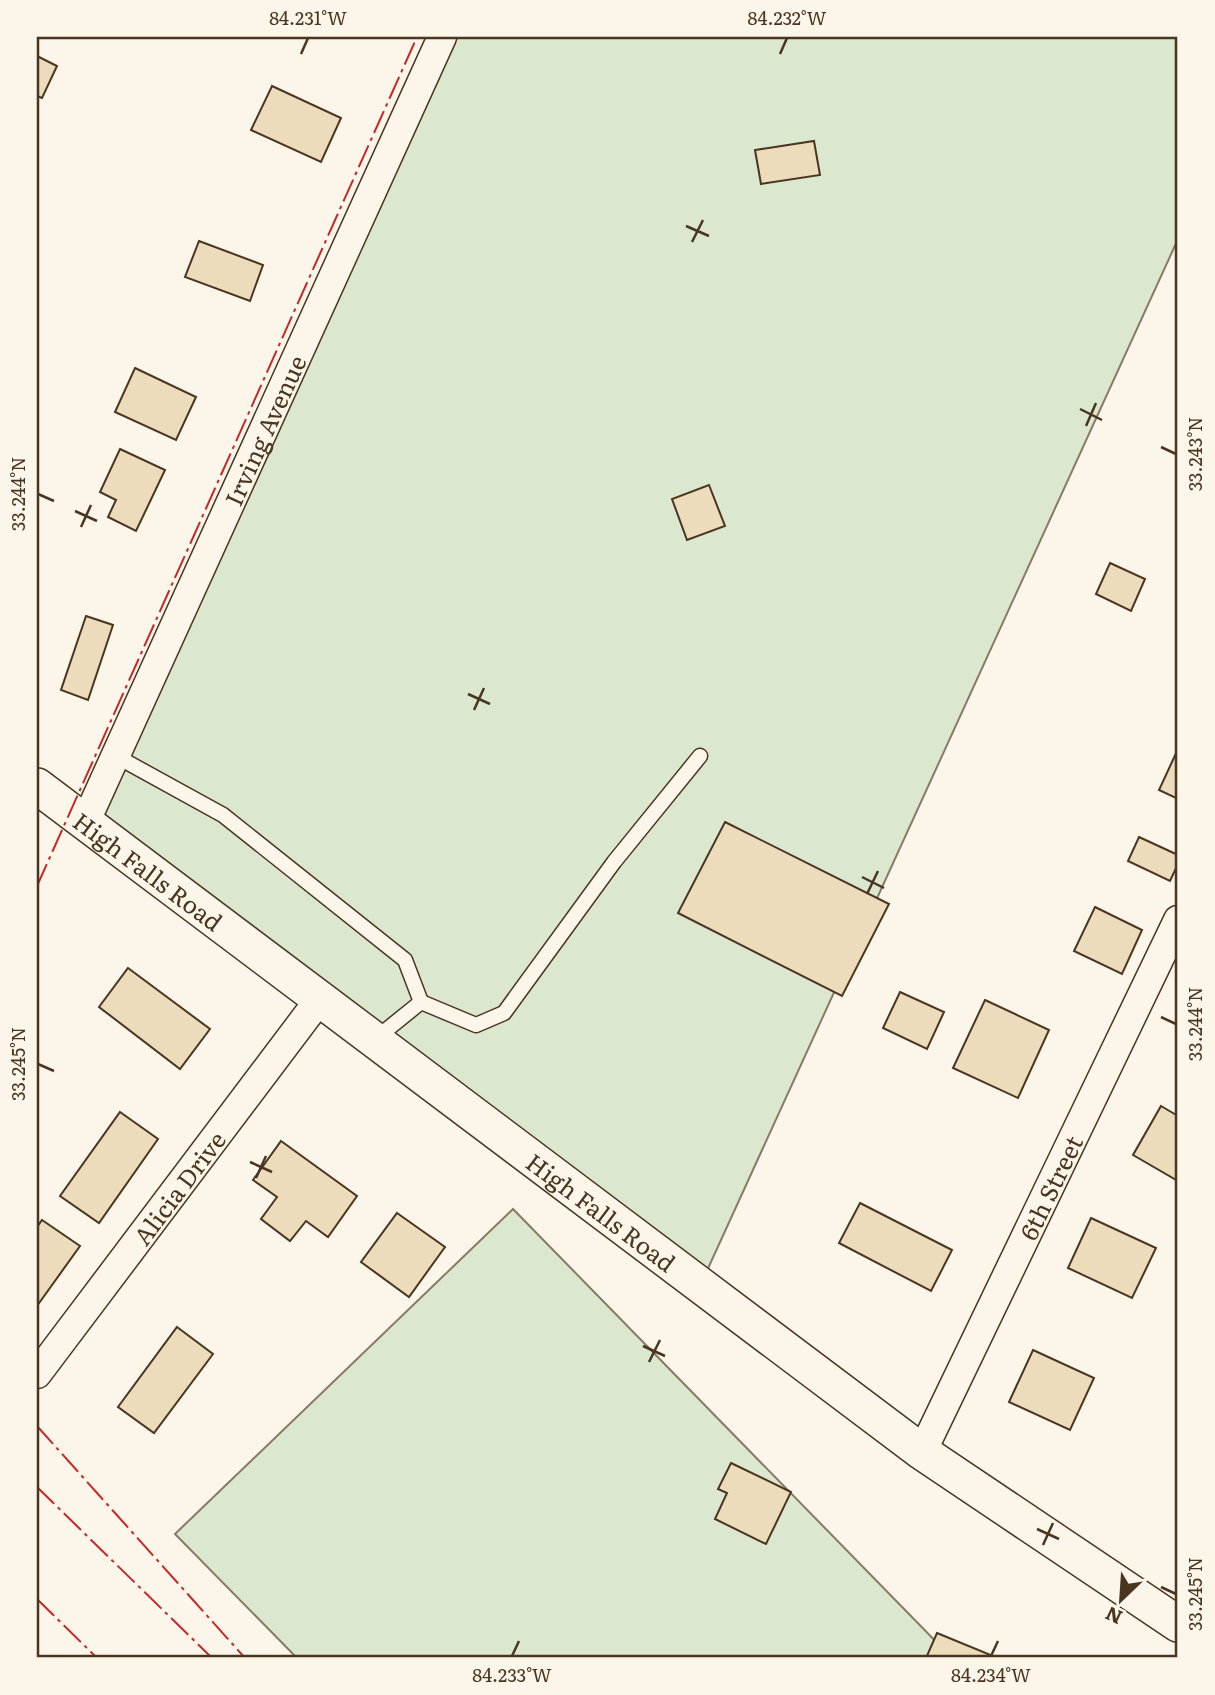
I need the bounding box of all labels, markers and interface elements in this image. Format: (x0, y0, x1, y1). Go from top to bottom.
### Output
text: 84.231°W (269, 4, 347, 31)
text: 84.232°W (748, 4, 827, 31)
street label: Irving Avenue (214, 349, 313, 511)
text: 33.243°N (1181, 417, 1208, 491)
text: 33.244°N (4, 457, 31, 531)
street label: High Falls Road (67, 802, 231, 938)
text: 33.244°N (1181, 987, 1208, 1061)
text: 33.245°N (4, 1027, 31, 1101)
street label: Alicia Drive (123, 1123, 232, 1251)
street label: 6th Street (1009, 1129, 1090, 1245)
street label: High Falls Road (520, 1143, 684, 1279)
text: 33.245°N (1181, 1557, 1208, 1631)
north arrow (1086, 1566, 1156, 1636)
text: N (1100, 1600, 1127, 1632)
text: 84.233°W (472, 1661, 552, 1688)
text: 84.234°W (951, 1661, 1031, 1688)

